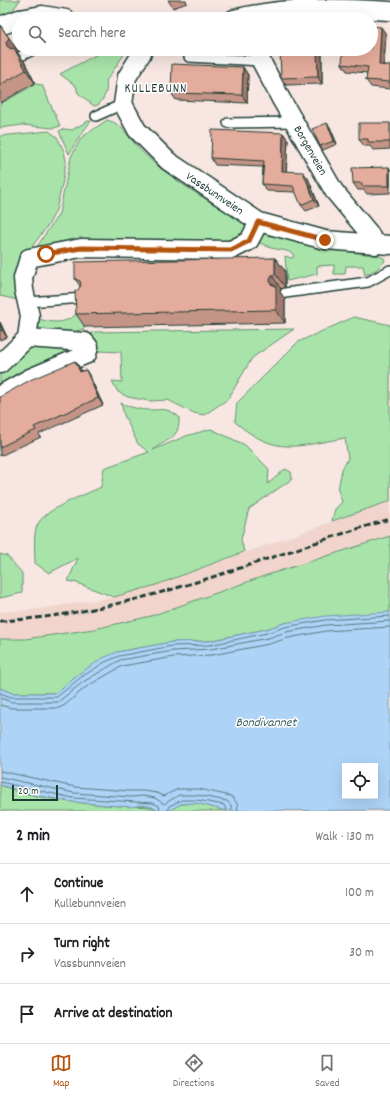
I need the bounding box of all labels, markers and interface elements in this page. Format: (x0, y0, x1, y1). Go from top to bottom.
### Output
search box (12, 12, 378, 56)
icon: search (26, 23, 48, 45)
text: Search here (58, 23, 126, 45)
district label: KULLEBUNN (124, 80, 188, 99)
street label: Borgenveien (289, 123, 331, 179)
street label: Vassbunnveien (182, 169, 247, 220)
route end (316, 231, 334, 249)
route start (37, 245, 55, 263)
water label: Bondivannet (236, 714, 297, 733)
map controls (342, 763, 378, 799)
button: locate (342, 763, 378, 799)
scale bar (12, 783, 58, 802)
text: 20 m (18, 784, 39, 800)
text: 2 min (16, 825, 50, 849)
text: Walk · 130 m (315, 828, 374, 847)
text: Continue (54, 873, 103, 895)
icon: ahead (16, 883, 38, 905)
text: 100 m (345, 884, 374, 903)
text: Kullebunnveien (54, 895, 126, 914)
text: Turn right (54, 933, 110, 955)
icon: right (16, 943, 38, 965)
text: 30 m (349, 944, 374, 963)
text: Vassbunnveien (54, 955, 126, 974)
icon: arrive (16, 1003, 38, 1025)
text: Arrive at destination (54, 1003, 172, 1025)
tab: Map (50, 1052, 72, 1092)
tab: Directions (173, 1052, 215, 1092)
tab: Saved (315, 1052, 340, 1092)

